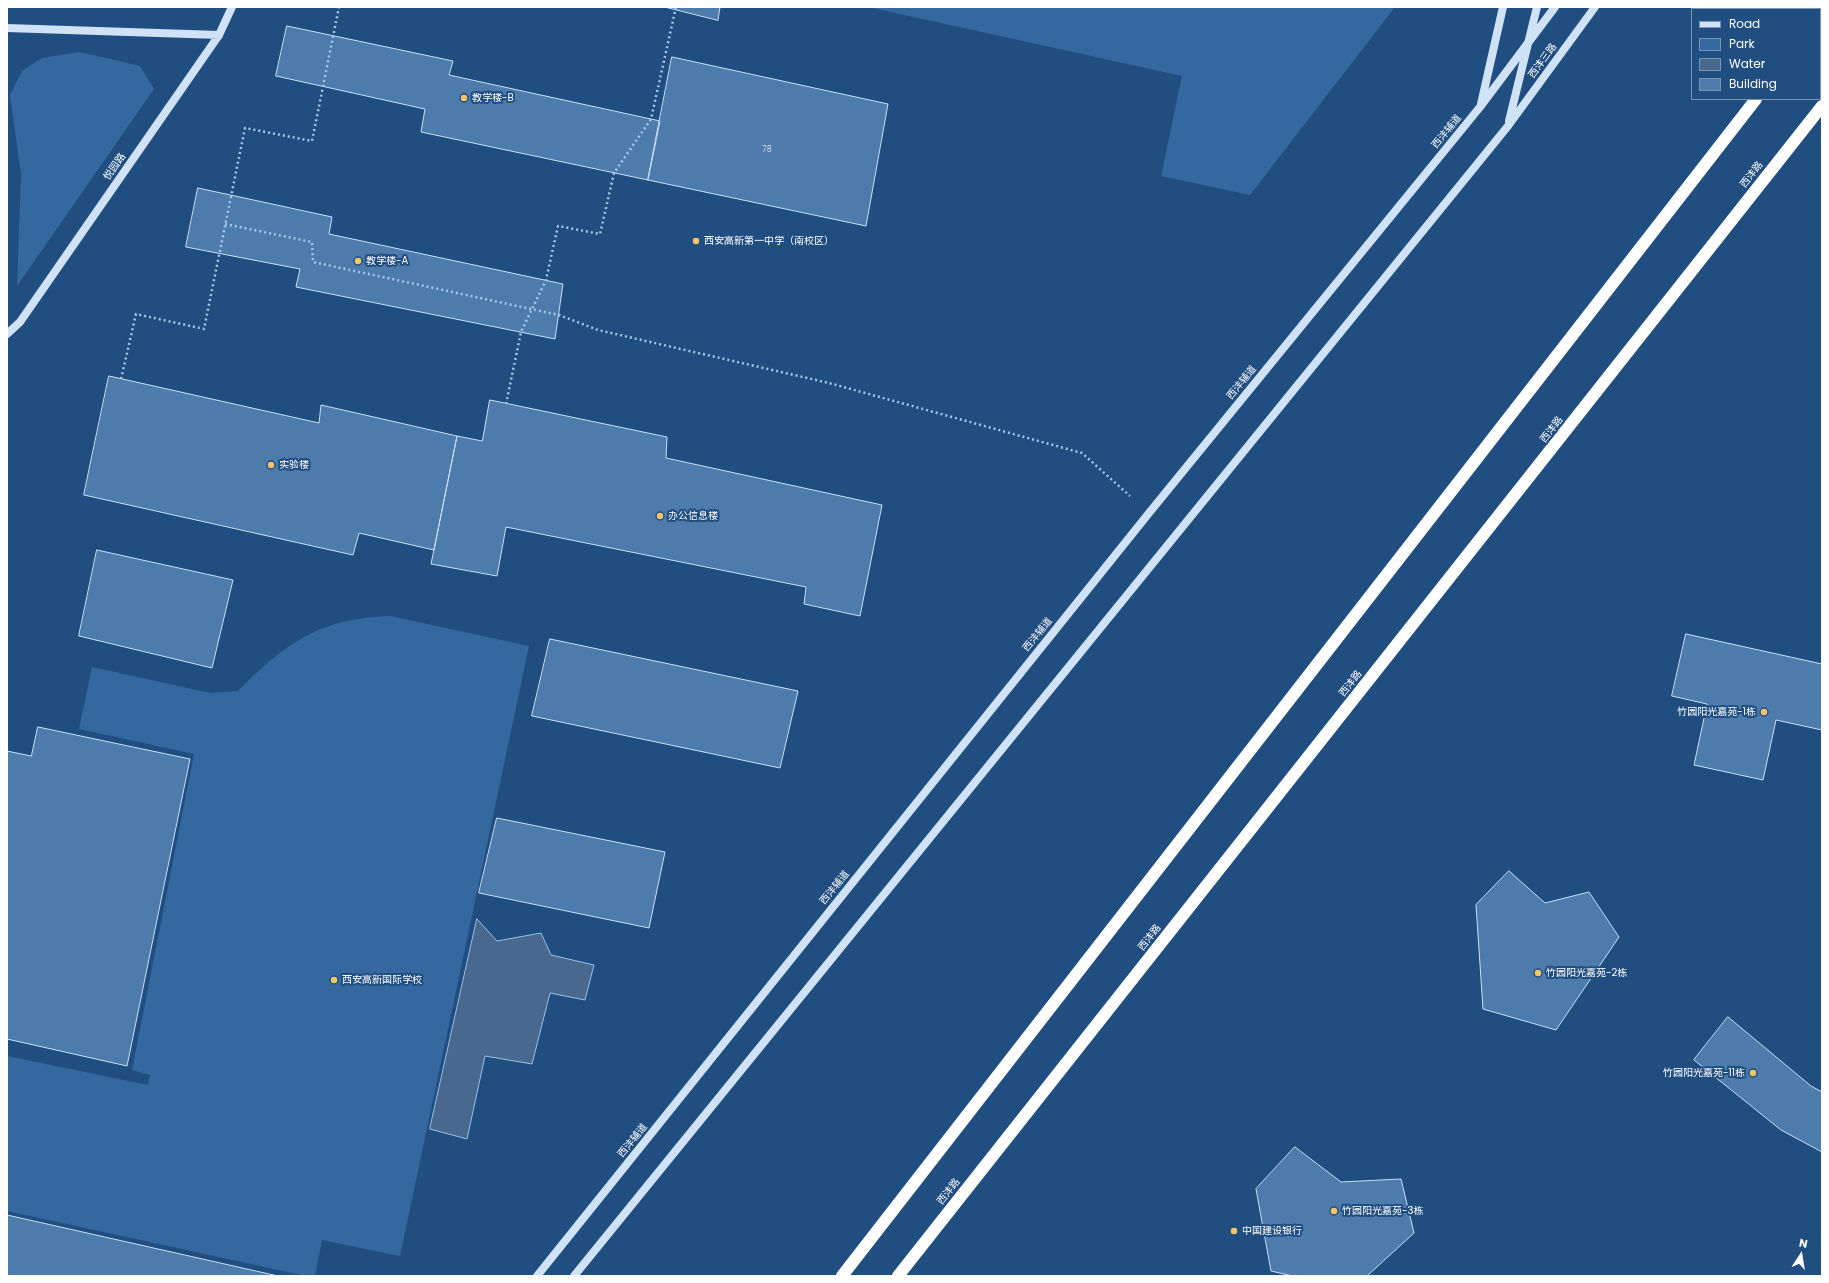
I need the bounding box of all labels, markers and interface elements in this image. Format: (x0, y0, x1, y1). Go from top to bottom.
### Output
legend (1691, 8, 1821, 100)
text: Road (1729, 15, 1760, 32)
text: Park (1729, 35, 1755, 52)
street label: 西沣三路 (1526, 41, 1560, 81)
text: Water (1729, 55, 1765, 72)
text: Building (1729, 75, 1777, 92)
place label: 教学楼-B (472, 92, 514, 104)
marker: 教学楼-B (459, 93, 469, 103)
street label: 西沣辅道 (1430, 113, 1464, 151)
house number: 78 (762, 145, 772, 155)
street label: 悦园路 (101, 151, 129, 183)
street label: 西沣路 (1738, 159, 1766, 191)
place label: 西安高新第一中学（南校区） (704, 235, 834, 247)
marker: 西安高新第一中学（南校区） (691, 236, 701, 246)
place label: 教学楼-A (366, 255, 408, 267)
marker: 教学楼-A (353, 256, 363, 266)
street label: 西沣辅道 (1225, 364, 1259, 402)
street label: 西沣路 (1538, 414, 1566, 446)
place label: 实验楼 (279, 459, 309, 471)
marker: 实验楼 (266, 460, 276, 470)
place label: 办公信息楼 (668, 510, 718, 522)
marker: 办公信息楼 (655, 511, 665, 521)
street label: 西沣辅道 (1021, 616, 1055, 654)
street label: 西沣路 (1337, 668, 1365, 700)
place label: 竹园阳光嘉苑-1栋 (1677, 706, 1756, 718)
marker: 竹园阳光嘉苑-1栋 (1759, 707, 1769, 717)
street label: 西沣辅道 (818, 869, 852, 907)
street label: 西沣路 (1136, 922, 1164, 954)
place label: 竹园阳光嘉苑-2栋 (1546, 967, 1627, 979)
marker: 竹园阳光嘉苑-2栋 (1533, 968, 1543, 978)
place label: 西安高新国际学校 (342, 974, 422, 986)
marker: 西安高新国际学校 (329, 975, 339, 985)
place label: 竹园阳光嘉苑-11栋 (1663, 1067, 1745, 1079)
marker: 竹园阳光嘉苑-11栋 (1748, 1068, 1758, 1078)
street label: 西沣辅道 (616, 1122, 650, 1160)
street label: 西沣路 (935, 1176, 963, 1208)
place label: 竹园阳光嘉苑-3栋 (1342, 1205, 1423, 1217)
marker: 竹园阳光嘉苑-3栋 (1329, 1206, 1339, 1216)
place label: 中国建设银行 (1242, 1225, 1302, 1237)
marker: 中国建设银行 (1229, 1226, 1239, 1236)
north arrow (1781, 1235, 1821, 1275)
text: N (1798, 1235, 1809, 1252)

